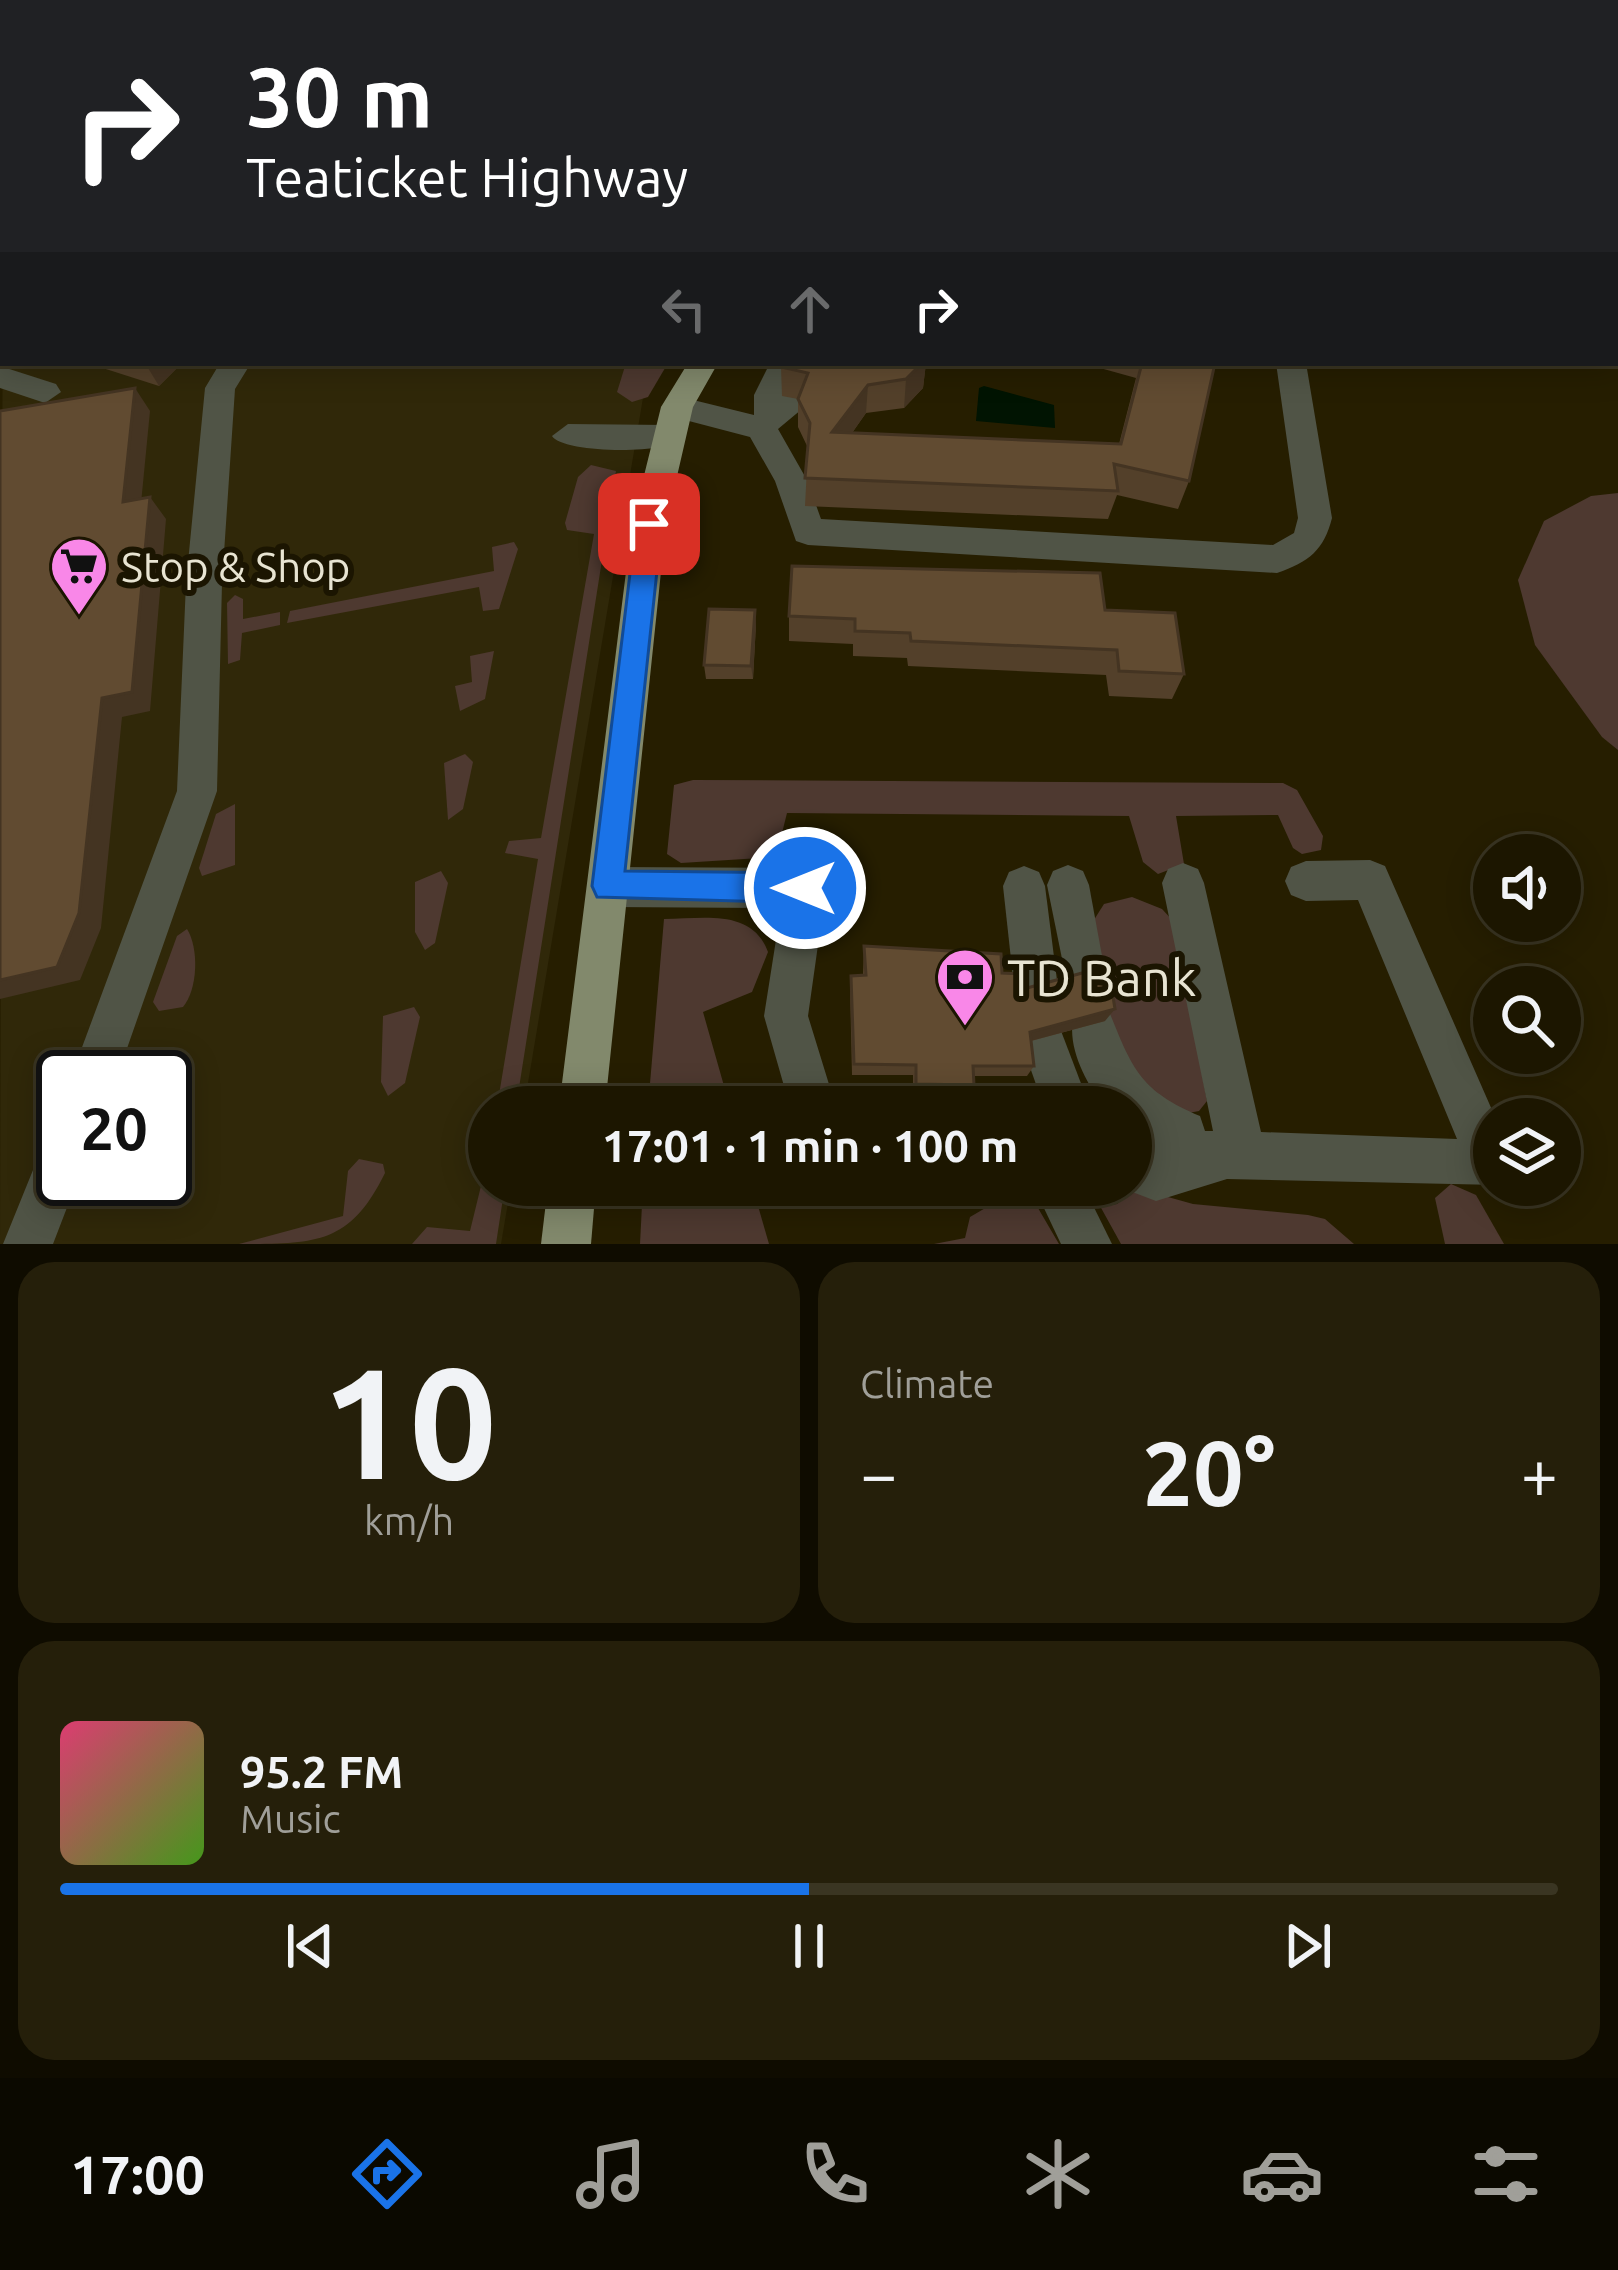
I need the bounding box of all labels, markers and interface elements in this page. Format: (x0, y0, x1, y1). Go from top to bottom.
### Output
icon: right (48, 48, 204, 204)
text: 30 m (246, 49, 433, 143)
text: Teaticket Highway (246, 147, 688, 207)
icon: left (651, 276, 717, 342)
icon: ahead (777, 276, 843, 342)
icon: right (903, 276, 969, 342)
pin (598, 473, 700, 575)
icon: arrive (616, 491, 682, 557)
supermarket icon: Stop & Shop (48, 535, 110, 617)
place label: Stop & Shop (121, 543, 350, 590)
position arrow (742, 825, 868, 951)
map controls (1473, 834, 1581, 1206)
button: sound (1473, 834, 1581, 942)
bank icon: TD Bank (934, 946, 996, 1028)
place label: TD Bank (1007, 948, 1197, 1006)
button: search (1473, 966, 1581, 1074)
speed limit sign: 20 (36, 1050, 192, 1206)
button: layers (1473, 1098, 1581, 1206)
text: 17:01 · 1 min · 100 m (602, 1120, 1018, 1171)
text: 10 (321, 1334, 497, 1508)
text: Climate (860, 1362, 994, 1405)
text: 20° (1142, 1422, 1276, 1523)
text: − (860, 1436, 897, 1510)
text: + (1521, 1436, 1558, 1510)
text: km/h (364, 1499, 454, 1542)
text: 95.2 FM (240, 1746, 403, 1797)
text: Music (240, 1797, 341, 1840)
icon: previous (277, 1913, 343, 1979)
icon: pause (776, 1913, 842, 1979)
icon: next (1275, 1913, 1341, 1979)
icon: directions (345, 2132, 429, 2216)
icon: music (569, 2132, 653, 2216)
icon: phone (793, 2132, 877, 2216)
icon: climate (1016, 2132, 1100, 2216)
icon: car (1240, 2132, 1324, 2216)
icon: filters (1464, 2132, 1548, 2216)
text: 17:00 (70, 2144, 205, 2204)

